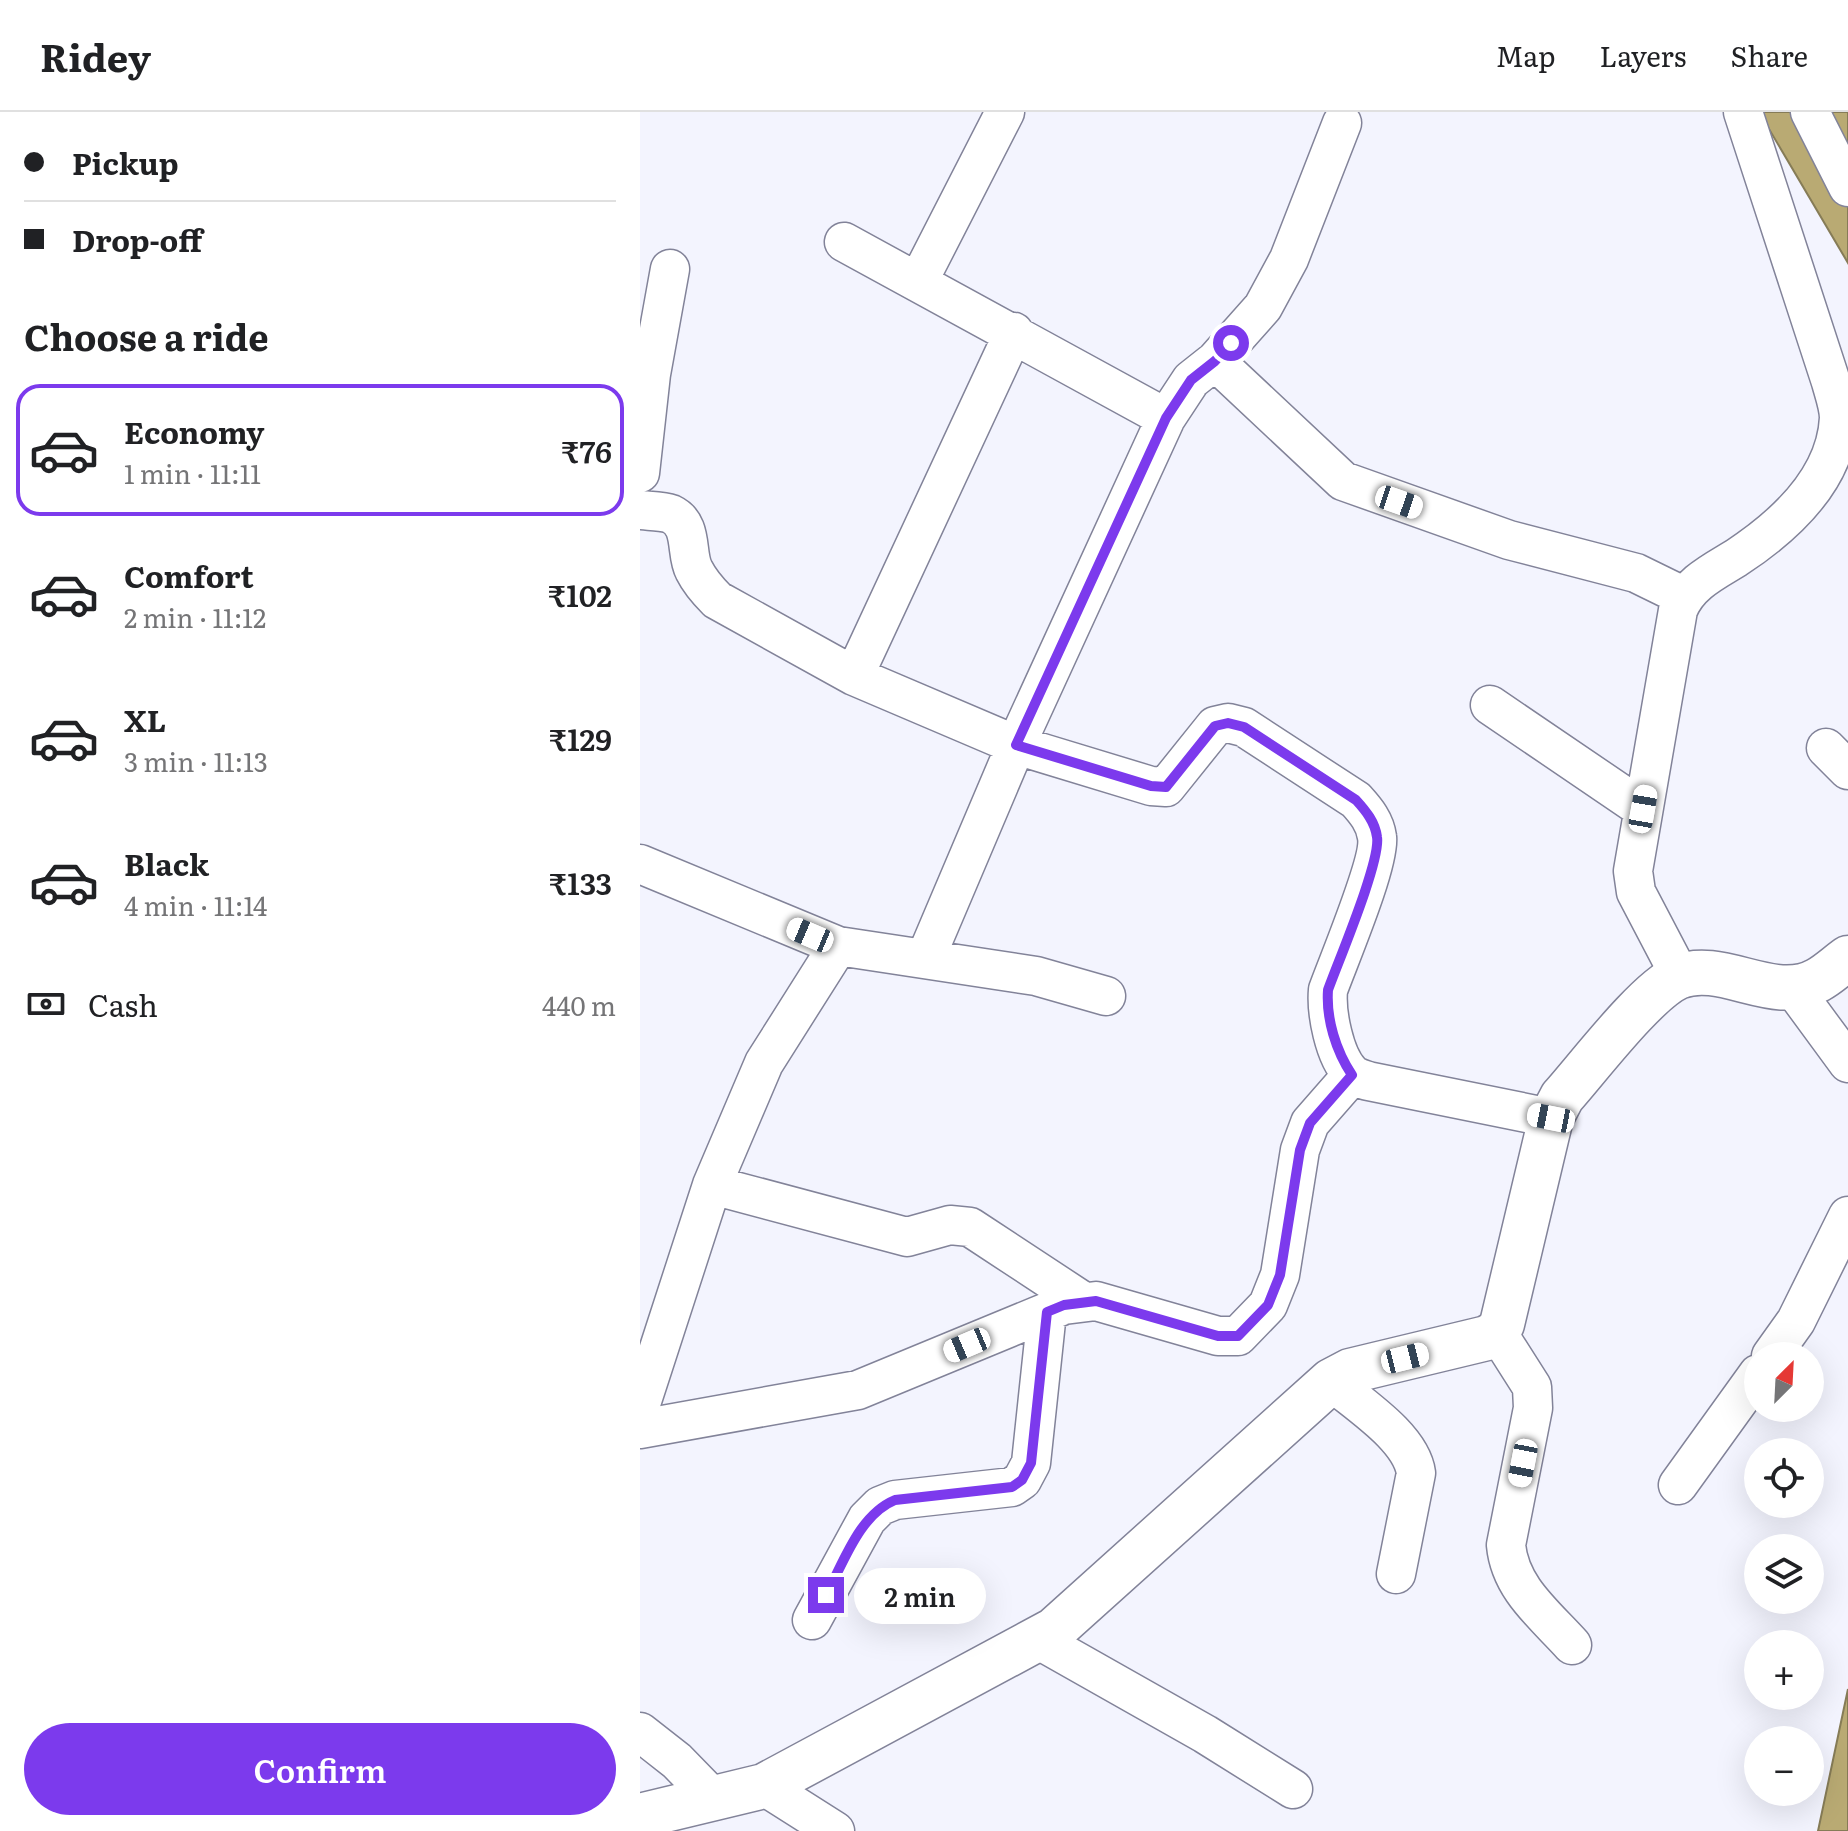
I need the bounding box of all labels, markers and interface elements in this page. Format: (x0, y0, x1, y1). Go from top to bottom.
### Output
text: Ridey (40, 27, 151, 84)
text: Map (1496, 34, 1555, 76)
text: Layers (1599, 34, 1686, 76)
text: Share (1730, 34, 1808, 76)
text: Pickup (72, 140, 179, 184)
text: Drop-off (72, 217, 202, 261)
text: Choose a ride (24, 309, 269, 362)
route start (1213, 325, 1249, 361)
text: Economy (124, 409, 264, 453)
icon: car (28, 414, 100, 486)
text: ₹76 (561, 428, 612, 472)
text: 1 min · 11:11 (124, 453, 261, 492)
car (1372, 483, 1426, 521)
text: Comfort (124, 553, 254, 597)
icon: car (28, 558, 100, 630)
text: ₹102 (548, 572, 612, 616)
text: 2 min · 11:12 (124, 597, 266, 636)
text: XL (124, 697, 166, 741)
icon: car (28, 702, 100, 774)
text: ₹129 (549, 716, 612, 760)
text: 3 min · 11:13 (124, 741, 268, 780)
car (1627, 783, 1659, 835)
text: Black (124, 841, 209, 885)
icon: car (28, 846, 100, 918)
text: ₹133 (549, 860, 612, 904)
text: 4 min · 11:14 (124, 885, 267, 924)
car (783, 915, 837, 955)
icon: cash (24, 982, 68, 1026)
text: Cash (88, 982, 158, 1026)
text: 440 m (542, 985, 616, 1024)
car (1525, 1102, 1577, 1134)
car (940, 1325, 994, 1365)
car (1379, 1341, 1431, 1375)
north arrow (1744, 1342, 1824, 1422)
map controls (1744, 1342, 1824, 1806)
car (1507, 1437, 1539, 1489)
button: locate (1744, 1438, 1824, 1518)
button: layers (1744, 1534, 1824, 1614)
callout: 2 min (854, 1567, 986, 1623)
text: 2 min (884, 1576, 956, 1615)
route end (808, 1577, 844, 1613)
button: + (1744, 1630, 1824, 1710)
button: Confirm (24, 1723, 616, 1815)
button: − (1744, 1726, 1824, 1806)

